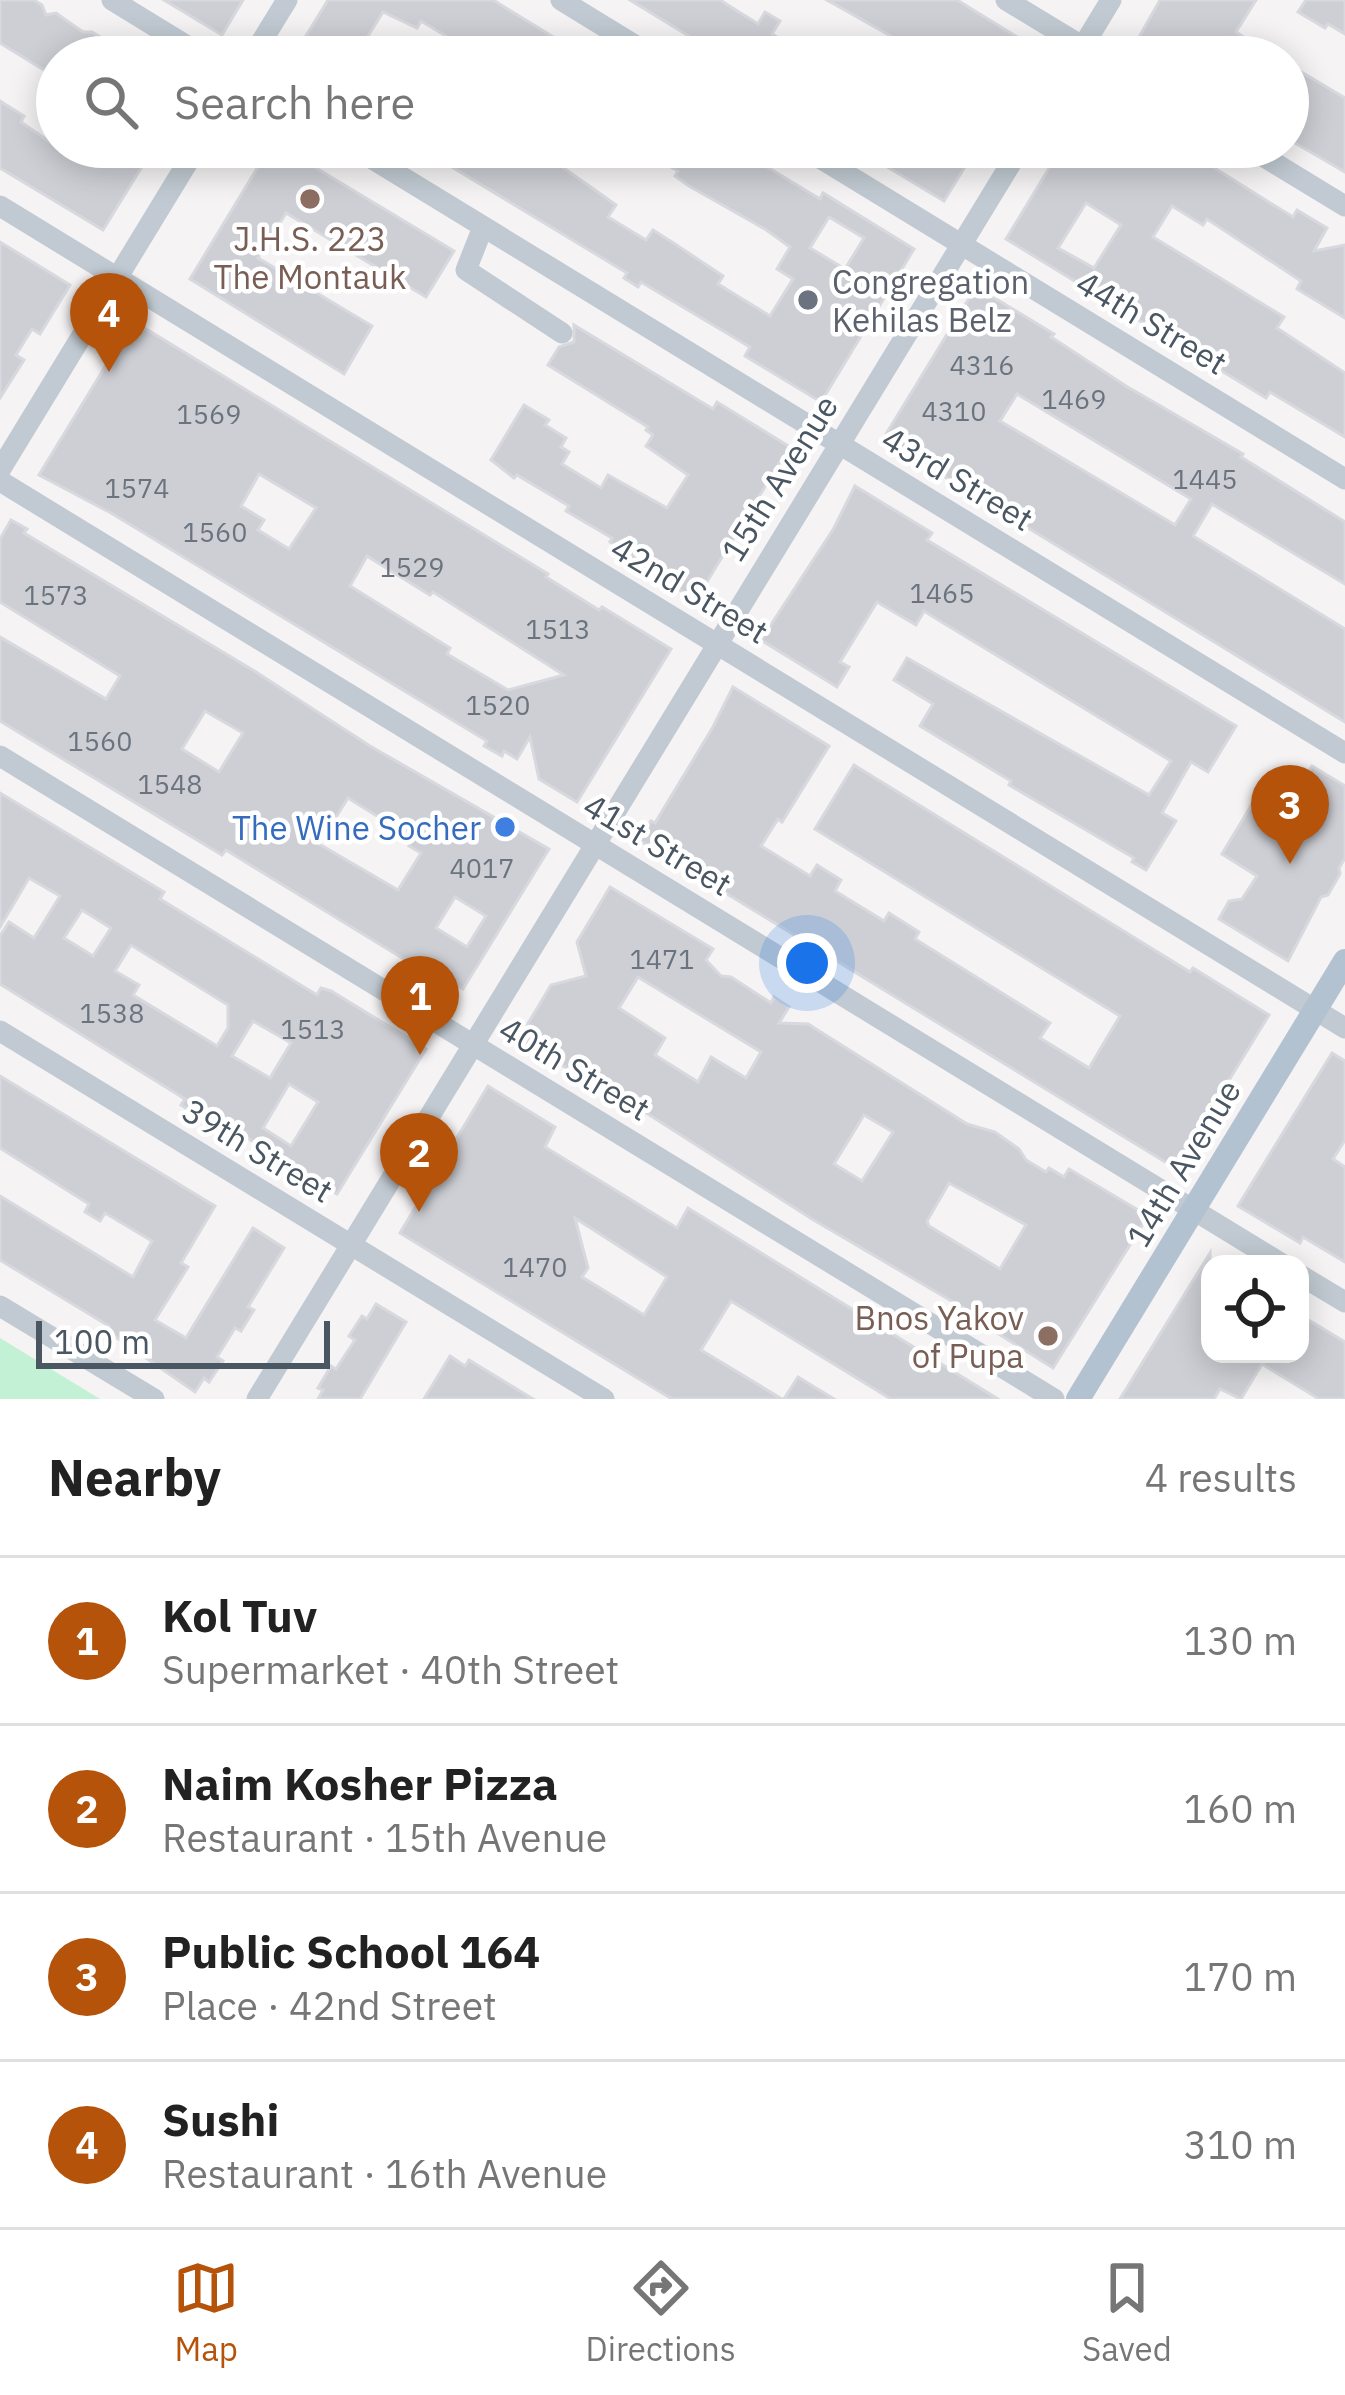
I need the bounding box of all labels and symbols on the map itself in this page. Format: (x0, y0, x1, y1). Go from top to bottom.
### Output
marker: J.H.S. 223 The Montauk (297, 186, 323, 212)
place label: J.H.S. 223 The Montauk (214, 217, 406, 298)
place label: Congregation Kehilas Belz (832, 260, 1029, 341)
street label: 44th Street (1069, 260, 1235, 384)
pin: 4 (70, 273, 148, 372)
marker: Congregation Kehilas Belz (795, 287, 821, 313)
house number: 4316 (950, 347, 1014, 382)
house number: 1469 (1042, 381, 1106, 416)
street label: 15th Avenue (711, 387, 847, 569)
house number: 4310 (922, 393, 986, 428)
house number: 1569 (177, 396, 241, 431)
street label: 43rd Street (875, 416, 1041, 540)
house number: 1445 (1173, 461, 1237, 496)
house number: 1574 (105, 470, 169, 505)
house number: 1560 (183, 514, 247, 549)
street label: 42nd Street (604, 525, 776, 653)
house number: 1529 (380, 549, 444, 584)
house number: 1465 (910, 575, 974, 610)
house number: 1573 (24, 577, 88, 612)
house number: 1513 (526, 611, 590, 646)
house number: 1520 (466, 687, 530, 722)
house number: 1560 (68, 723, 132, 758)
pin: 3 (1251, 765, 1329, 864)
house number: 1548 (138, 766, 202, 801)
street label: 41st Street (576, 783, 740, 905)
place label: The Wine Socher (232, 806, 481, 849)
marker: The Wine Socher (492, 814, 518, 840)
house number: 4017 (450, 850, 514, 885)
your location (777, 933, 837, 993)
house number: 1471 (630, 941, 694, 976)
pin: 1 (381, 956, 459, 1055)
house number: 1538 (80, 995, 144, 1030)
street label: 40th Street (492, 1006, 658, 1130)
house number: 1513 (281, 1011, 345, 1046)
street label: 14th Avenue (1116, 1071, 1250, 1255)
street label: 39th Street (175, 1088, 341, 1212)
pin: 2 (380, 1113, 458, 1212)
house number: 1470 (503, 1249, 567, 1284)
place label: Bnos Yakov of Pupa (855, 1296, 1024, 1377)
scale bar (36, 1315, 330, 1368)
marker: Bnos Yakov of Pupa (1035, 1323, 1061, 1349)

